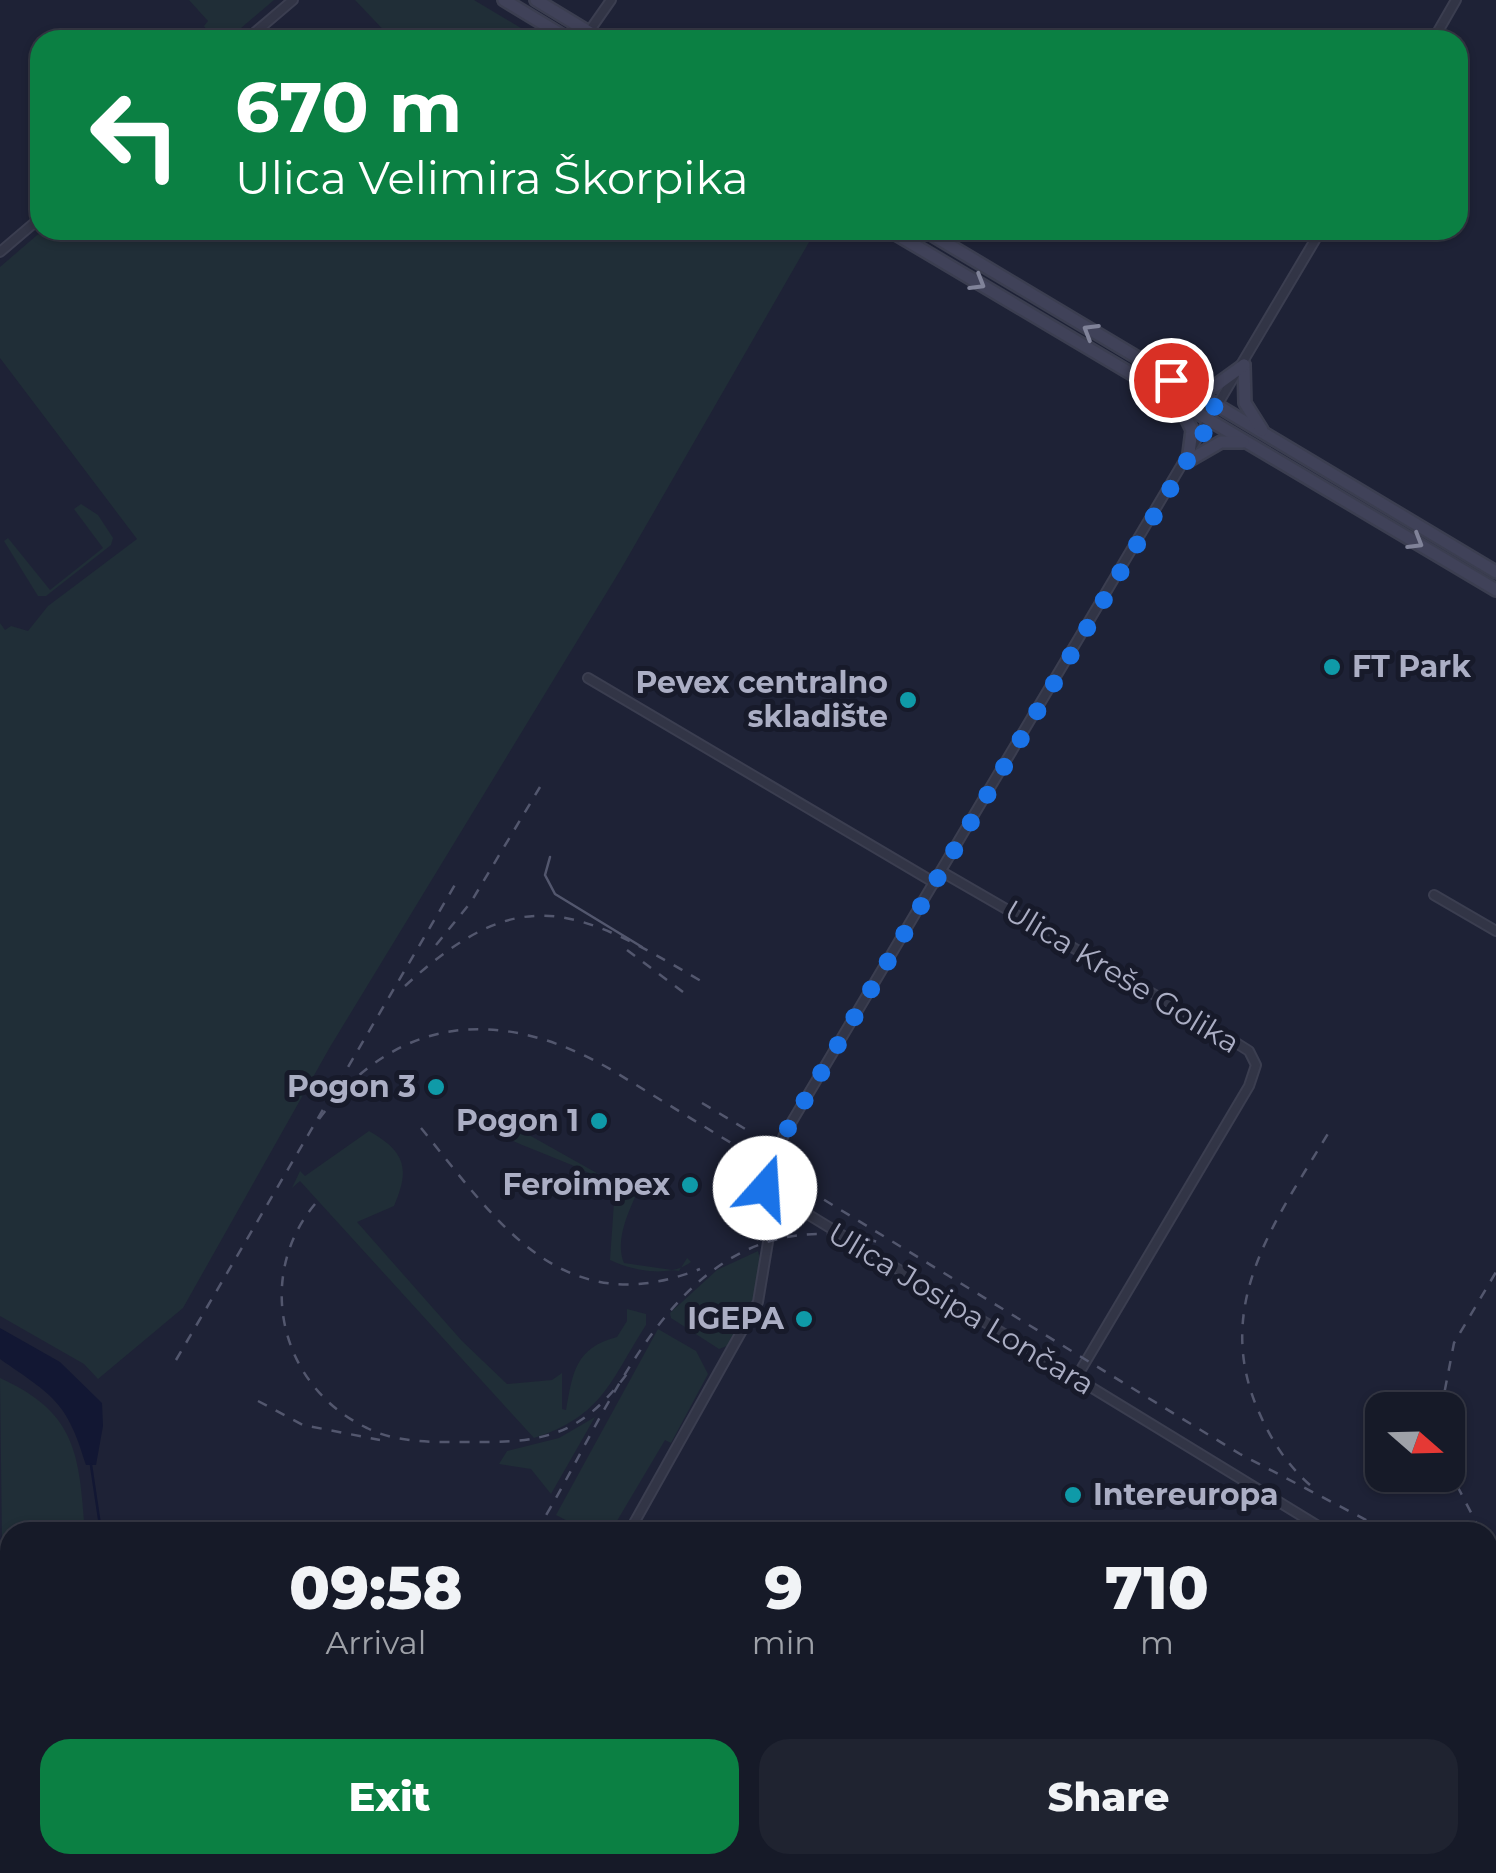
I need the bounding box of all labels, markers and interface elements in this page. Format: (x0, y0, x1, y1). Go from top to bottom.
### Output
text: 670 m (235, 64, 462, 150)
icon: left (70, 70, 200, 200)
text: Ulica Velimira Škorpika (235, 150, 748, 205)
one-way arrow (967, 271, 985, 290)
one-way arrow (1083, 324, 1101, 343)
pin (1129, 338, 1214, 423)
icon: arrive (1144, 353, 1199, 408)
one-way arrow (1405, 530, 1423, 549)
place label: FT Park (1352, 648, 1471, 685)
marker: FT Park (1321, 656, 1343, 678)
place label: Pevex centralno skladište (635, 664, 888, 735)
marker: Pevex centralno skladište (897, 689, 919, 711)
street label: Ulica Kreše Golika (998, 892, 1246, 1061)
place label: Pogon 3 (287, 1068, 416, 1105)
marker: Pogon 3 (425, 1076, 447, 1098)
place label: Pogon 1 (456, 1102, 579, 1139)
marker: Pogon 1 (588, 1110, 610, 1132)
position arrow (713, 1136, 817, 1240)
place label: Feroimpex (502, 1166, 670, 1203)
marker: Feroimpex (679, 1174, 701, 1196)
street label: Ulica Josipa Lončara (821, 1214, 1101, 1403)
place label: IGEPA (687, 1300, 785, 1337)
marker: IGEPA (793, 1308, 815, 1330)
north arrow (1365, 1392, 1465, 1492)
map controls (1365, 1392, 1465, 1492)
place label: Intereuropa (1093, 1476, 1279, 1513)
marker: Intereuropa (1062, 1484, 1084, 1506)
text: 09:58 (289, 1551, 463, 1624)
text: 9 (764, 1551, 803, 1624)
text: 710 (1105, 1551, 1209, 1624)
text: Arrival (325, 1623, 426, 1662)
text: min (752, 1623, 816, 1662)
text: m (1140, 1623, 1174, 1662)
button: Exit (40, 1739, 739, 1854)
button: Share (759, 1739, 1458, 1854)

